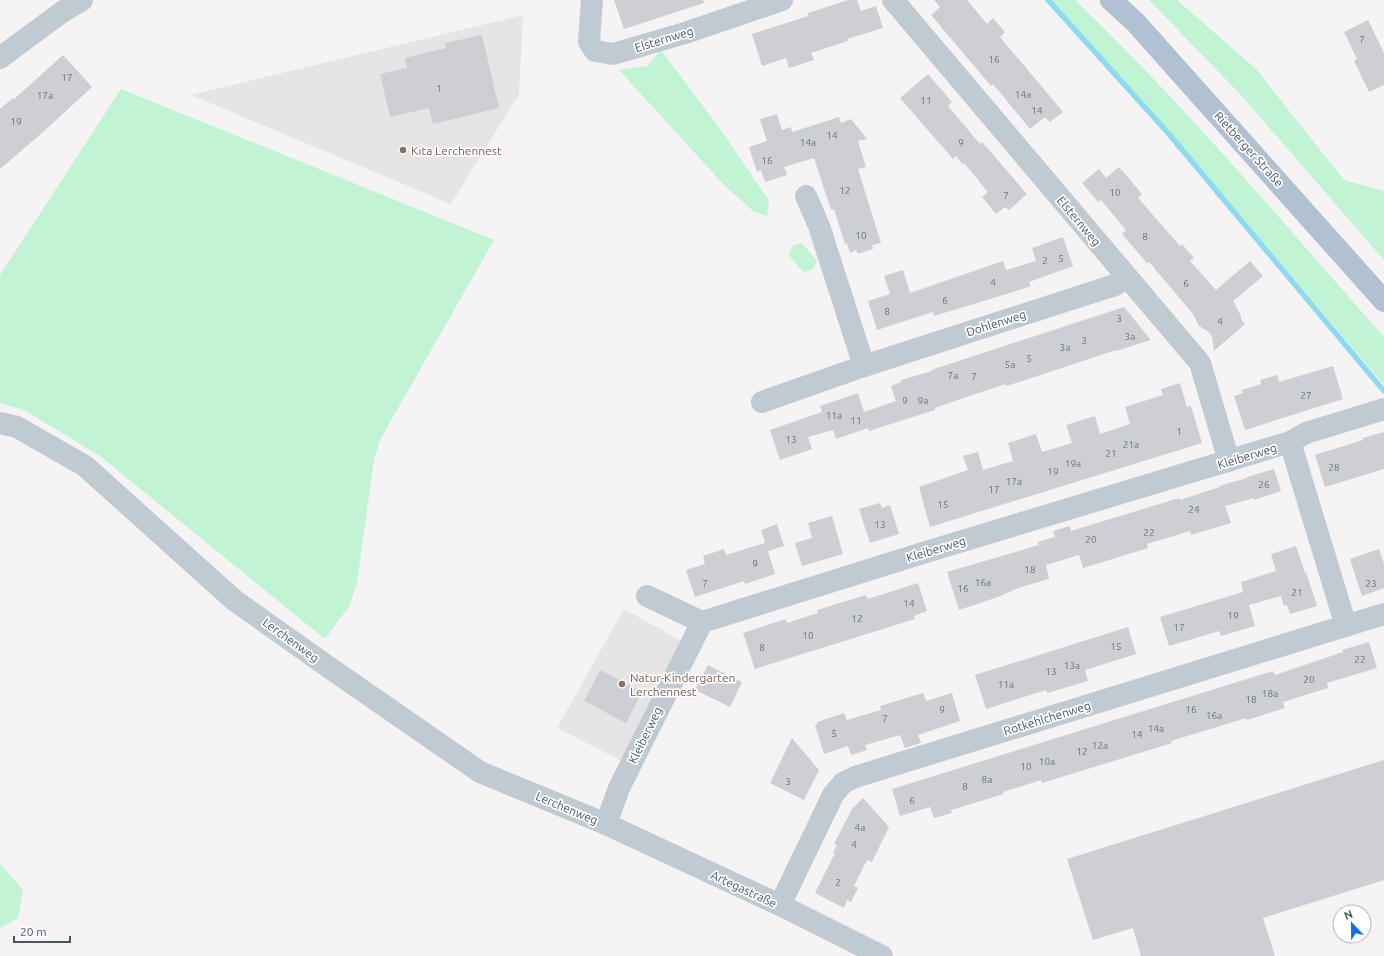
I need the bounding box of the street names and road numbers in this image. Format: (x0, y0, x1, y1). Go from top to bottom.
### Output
street label: Elsternweg (633, 24, 695, 54)
street label: Rietberger Straße (1212, 109, 1286, 189)
street label: Elsternweg (1055, 194, 1103, 248)
street label: Dohlenweg (965, 307, 1027, 339)
street label: Kleiberweg (1216, 441, 1278, 471)
street label: Kleiberweg (905, 534, 967, 564)
street label: Lerchenweg (260, 615, 322, 665)
street label: Rotkehlchenweg (1002, 699, 1092, 737)
street label: Kleiberweg (626, 705, 664, 765)
street label: Lerchenweg (534, 789, 600, 827)
street label: Artegastraße (709, 868, 779, 910)

